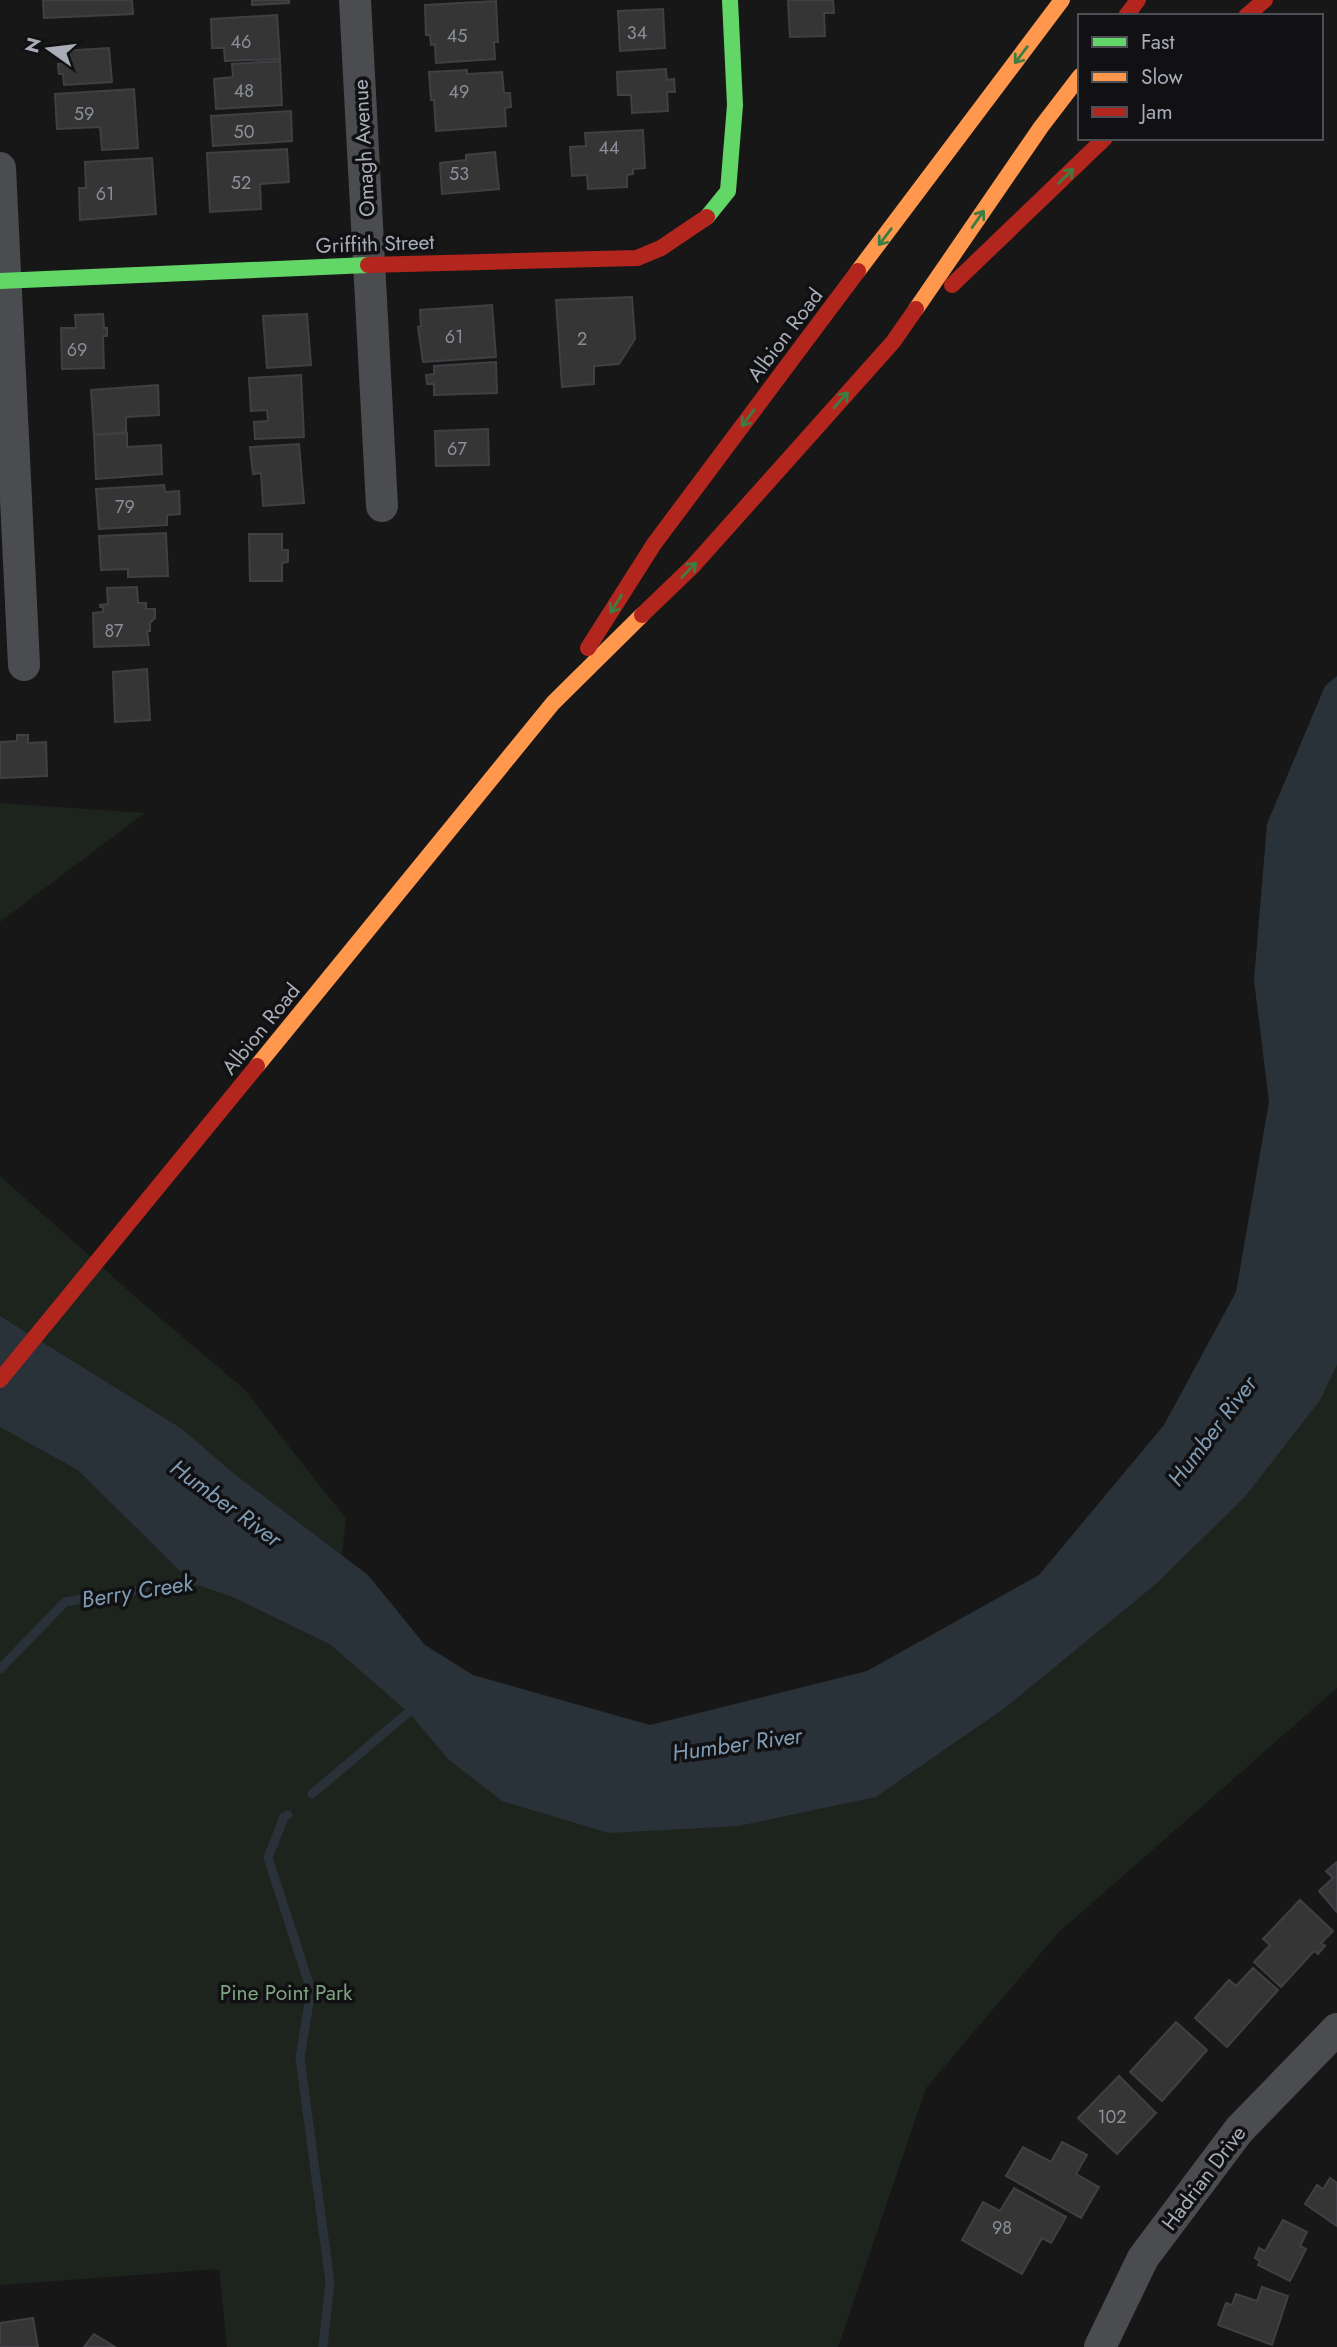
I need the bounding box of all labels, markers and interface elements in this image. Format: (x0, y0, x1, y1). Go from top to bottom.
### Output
north arrow (14, 14, 84, 84)
legend (1078, 14, 1323, 140)
house number: 34 (627, 20, 647, 46)
house number: 45 (447, 23, 467, 49)
text: Fast (1141, 27, 1174, 57)
house number: 46 (231, 29, 251, 55)
text: N (18, 34, 48, 56)
one-way arrow (1014, 45, 1029, 64)
text: Slow (1141, 62, 1183, 92)
house number: 48 (234, 78, 254, 104)
street label: Omagh Avenue (345, 78, 383, 218)
house number: 49 (449, 79, 469, 105)
text: Jam (1138, 97, 1173, 127)
house number: 59 (74, 101, 94, 127)
house number: 50 (234, 119, 255, 145)
house number: 44 (599, 135, 620, 161)
house number: 53 (449, 161, 469, 187)
one-way arrow (1057, 167, 1074, 184)
house number: 52 (231, 170, 251, 196)
house number: 61 (96, 181, 114, 207)
one-way arrow (971, 210, 985, 229)
street label: Griffith Street (315, 227, 435, 261)
one-way arrow (877, 227, 892, 245)
street label: Albion Road (740, 282, 830, 388)
house number: 61 (445, 324, 463, 350)
house number: 2 (577, 326, 587, 352)
house number: 69 (67, 337, 87, 363)
one-way arrow (833, 391, 849, 409)
one-way arrow (740, 409, 755, 427)
house number: 67 (447, 436, 467, 462)
house number: 79 (115, 494, 135, 520)
one-way arrow (681, 561, 698, 578)
one-way arrow (609, 593, 623, 613)
house number: 87 (104, 618, 124, 644)
street label: Albion Road (215, 977, 307, 1081)
water label: Humber River (1159, 1367, 1266, 1493)
water label: Humber River (163, 1451, 290, 1556)
water label: Berry Creek (79, 1565, 196, 1617)
water label: Humber River (670, 1718, 805, 1770)
park label: Pine Point Park (220, 1978, 353, 2008)
house number: 102 (1097, 2104, 1127, 2130)
street label: Hadrian Drive (1155, 2119, 1253, 2236)
house number: 98 (992, 2215, 1012, 2241)

